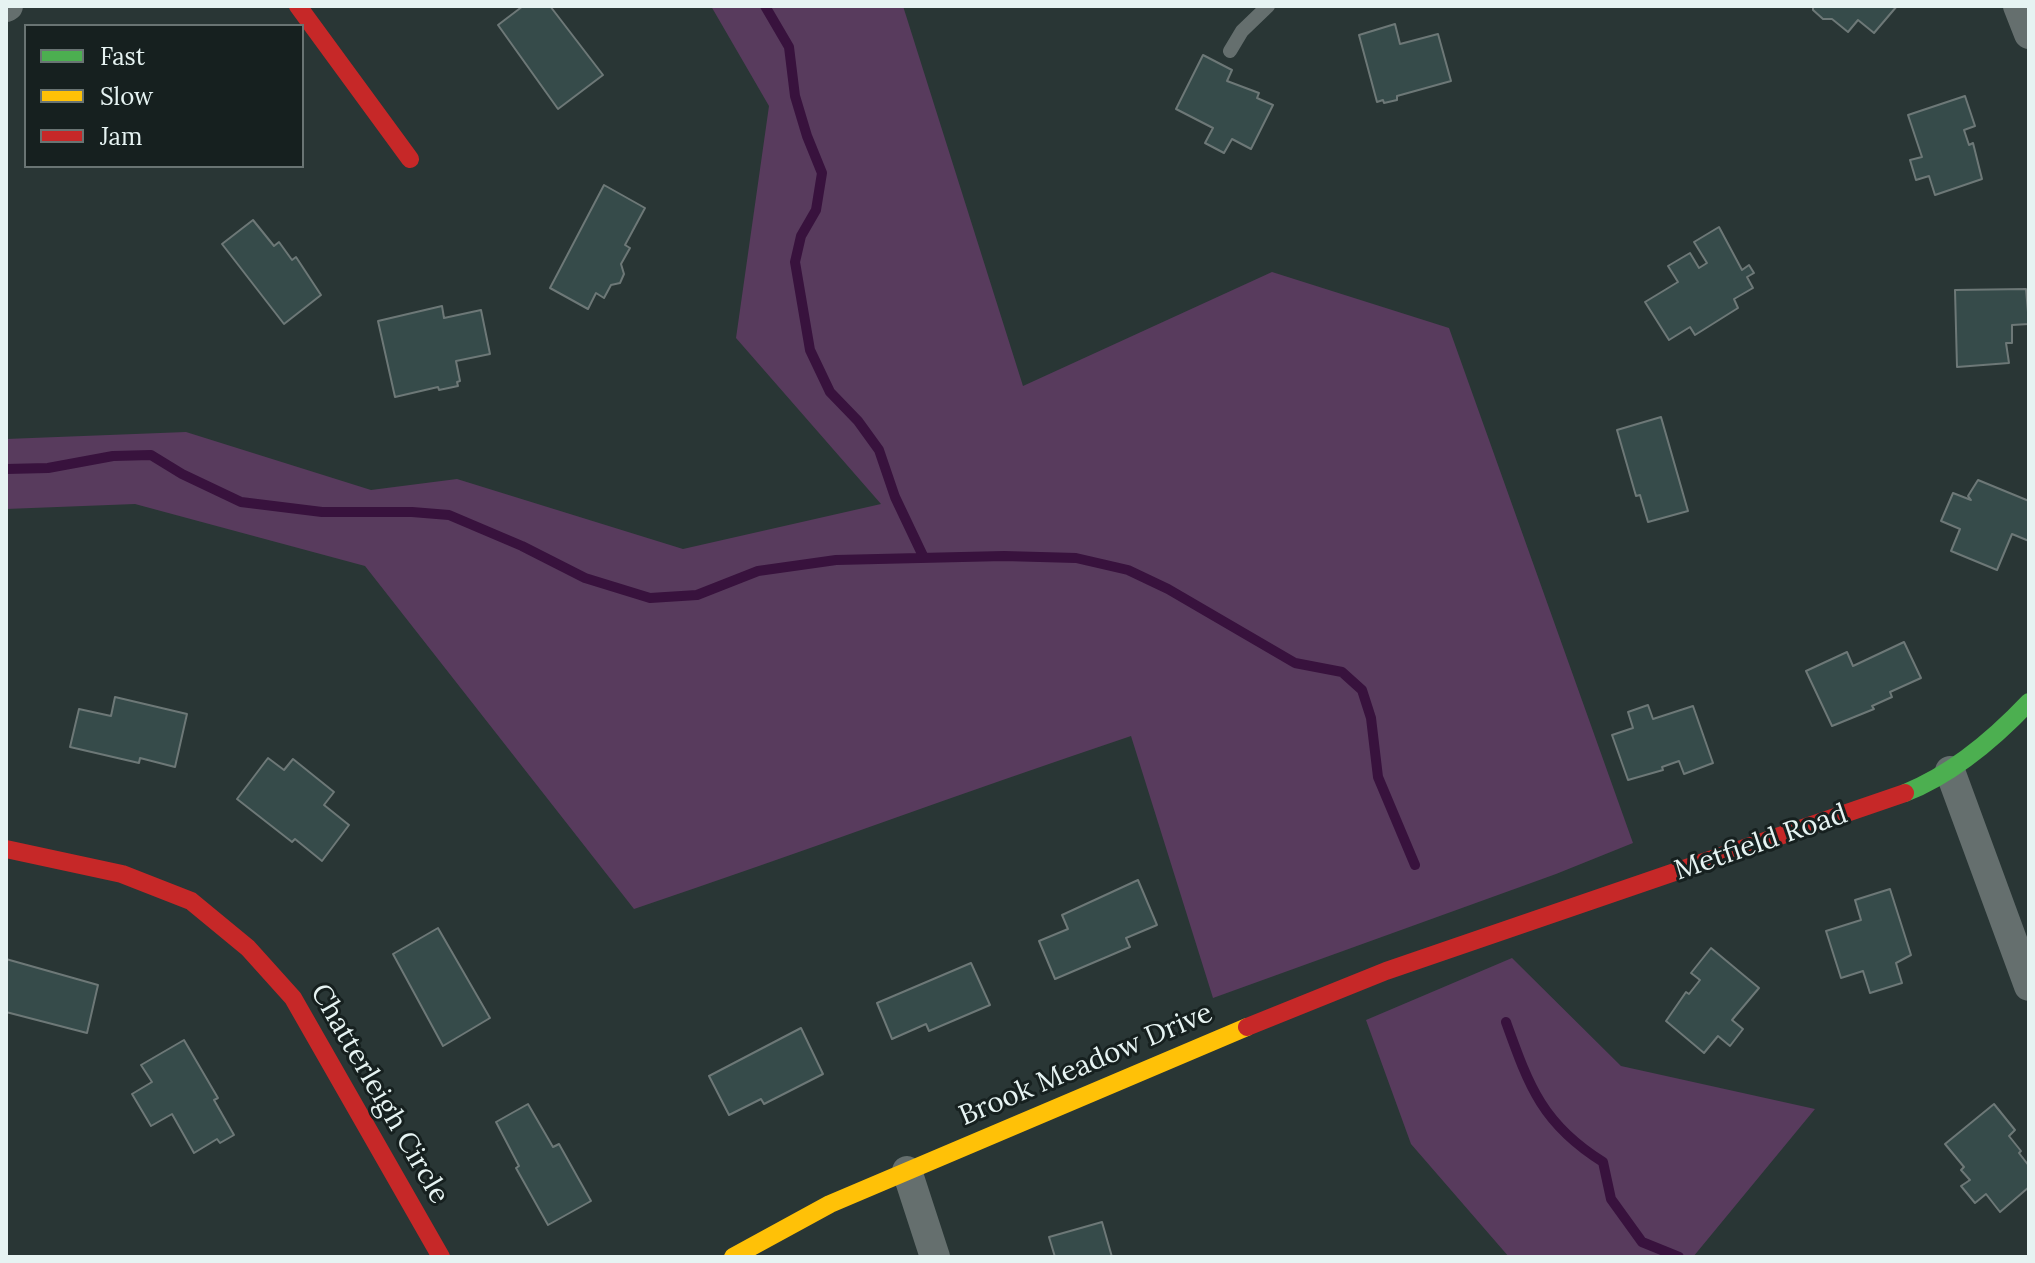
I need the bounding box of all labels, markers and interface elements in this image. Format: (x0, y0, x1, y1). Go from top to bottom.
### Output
legend (24, 24, 304, 168)
text: Fast (100, 41, 145, 72)
text: Slow (100, 81, 153, 112)
text: Jam (100, 121, 142, 152)
street label: Metfield Road (1670, 798, 1852, 888)
street label: Chatterleigh Circle (303, 978, 455, 1210)
street label: Brook Meadow Drive (954, 996, 1218, 1134)

